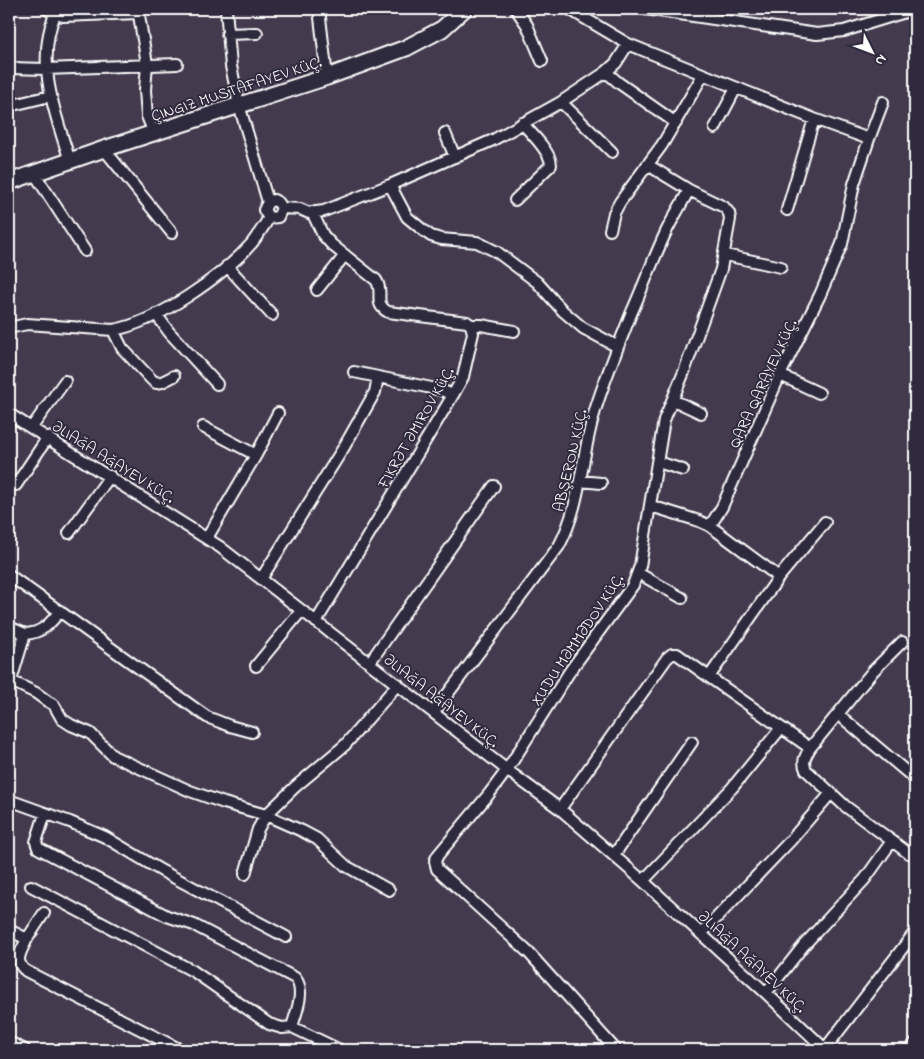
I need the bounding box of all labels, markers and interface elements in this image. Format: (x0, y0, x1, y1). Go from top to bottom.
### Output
north arrow (846, 28, 896, 78)
text: N (870, 49, 892, 70)
street label: ÇINGIZ MUSTAFAYEV KÜÇ. (148, 51, 325, 129)
street label: QARA QARAYEV KÜÇ. (723, 315, 804, 452)
street label: FIKRƏT ƏMIROV KÜÇ. (372, 363, 461, 494)
street label: ABŞERON KÜÇ. (547, 407, 594, 514)
street label: ƏLIAĞA AĞAYEV KÜÇ. (47, 415, 179, 510)
street label: XUDU MƏMMƏDOV KÜÇ. (525, 569, 631, 711)
street label: ƏLIAĞA AĞAYEV KÜÇ. (378, 649, 504, 754)
street label: ƏLIAĞA AĞAYEV KÜÇ. (692, 906, 811, 1019)

